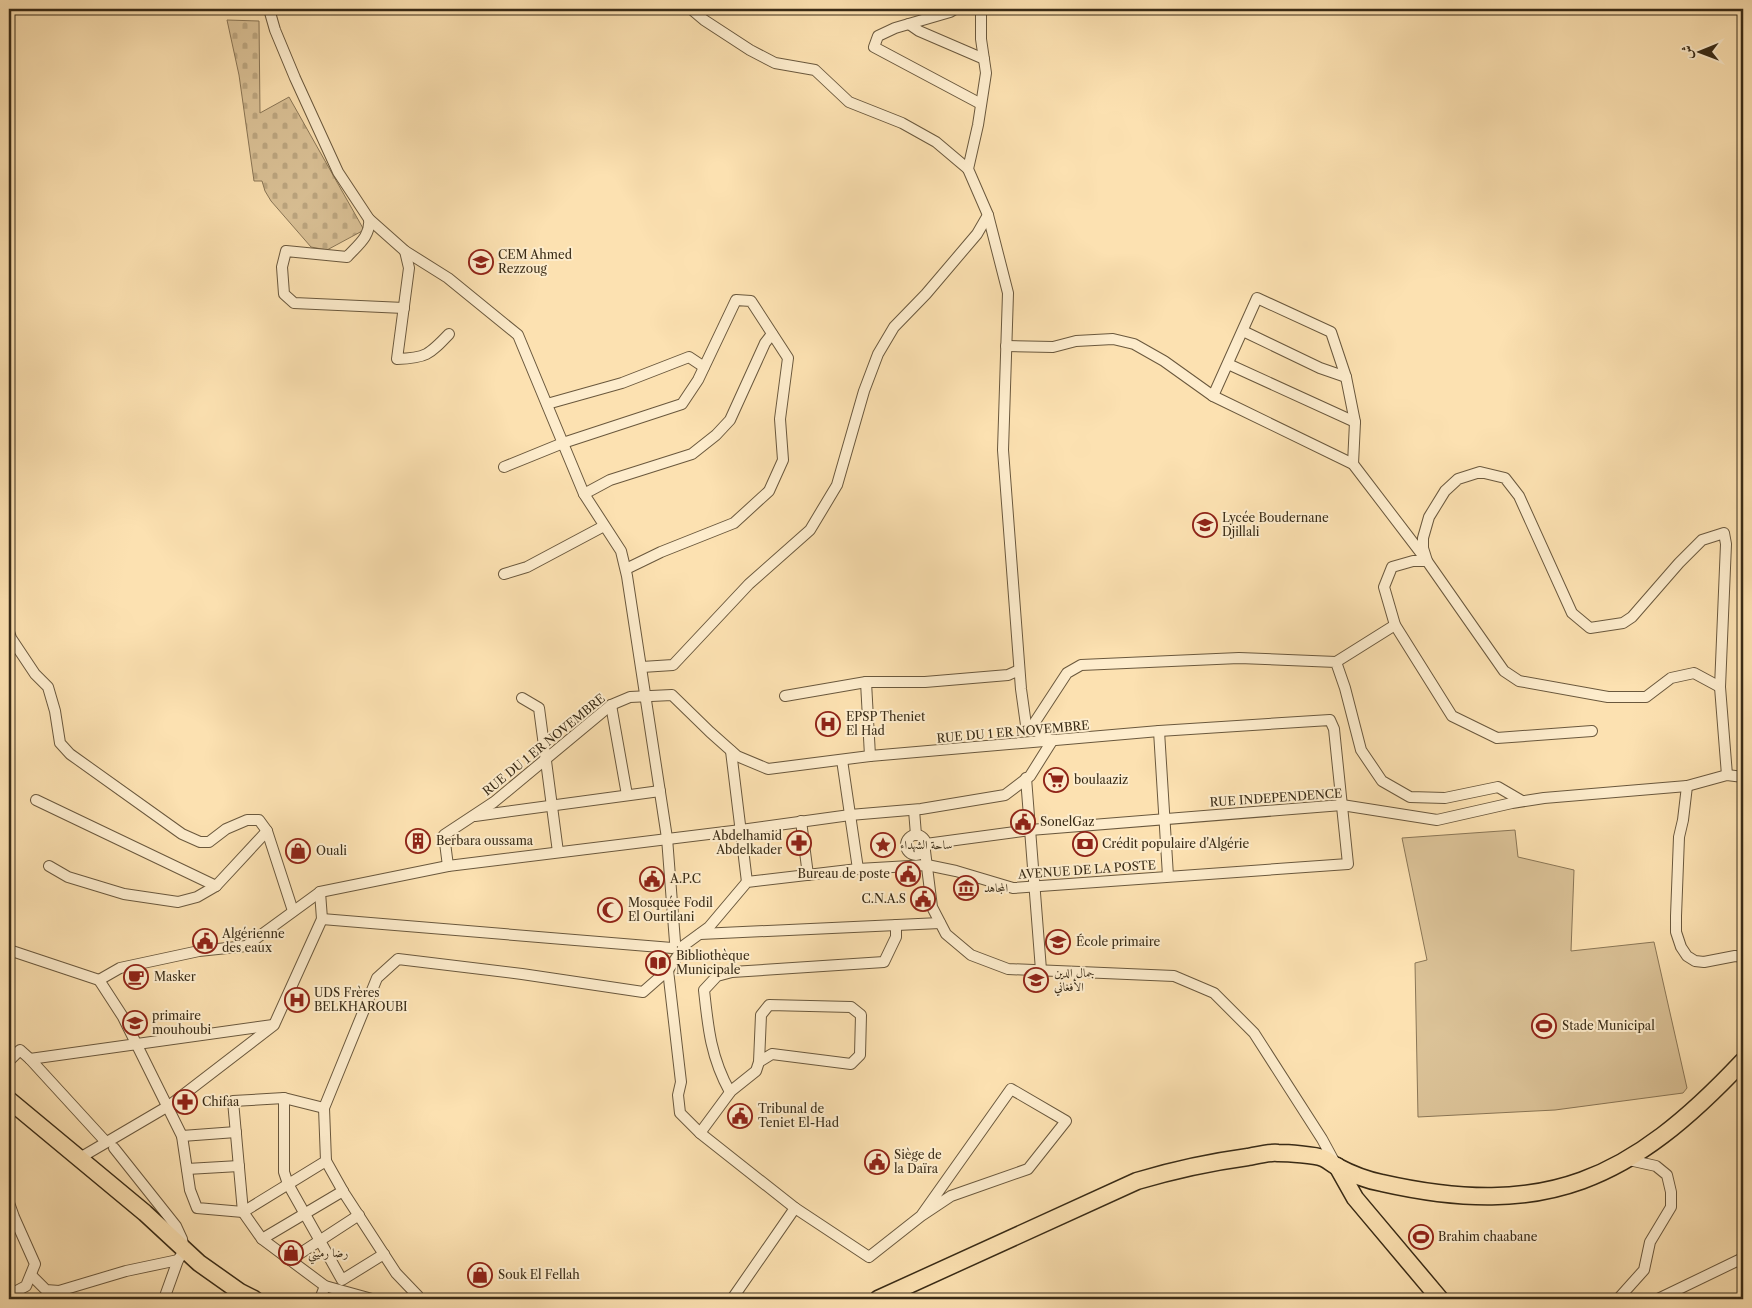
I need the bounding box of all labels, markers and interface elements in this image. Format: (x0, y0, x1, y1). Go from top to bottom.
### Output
north arrow (1674, 28, 1724, 78)
text: ش (1678, 45, 1696, 59)
place label: CEM Ahmed Rezzoug (498, 247, 573, 276)
school or university icon: CEM Ahmed Rezzoug (468, 249, 494, 275)
place label: Lycée Boudernane Djillali (1222, 510, 1329, 539)
school or university icon: Lycée Boudernane Djillali (1192, 512, 1218, 538)
street label: RUE DU 1 ER NOVEMBRE (479, 691, 608, 799)
place label: EPSP Theniet El Had (846, 709, 926, 738)
hospital icon: EPSP Theniet El Had (815, 711, 841, 737)
street label: RUE DU 1 ER NOVEMBRE (936, 717, 1090, 746)
supermarket icon: boulaaziz (1043, 767, 1069, 793)
place label: boulaaziz (1074, 772, 1128, 787)
street label: RUE INDEPENDENCE (1209, 785, 1343, 810)
public building icon: SonelGaz (1010, 809, 1036, 835)
place label: SonelGaz (1040, 814, 1094, 829)
building icon: Berbara oussama (405, 828, 431, 854)
place label: Abdelhamid Abdelkader (711, 828, 783, 857)
pharmacy icon: Abdelhamid Abdelkader (786, 830, 812, 856)
bank icon: Crédit populaire d'Algérie (1072, 831, 1098, 857)
place icon: ساحة الشهداء (870, 832, 896, 858)
place label: Berbara oussama (436, 833, 534, 848)
place label: Crédit populaire d'Algérie (1102, 836, 1250, 851)
place label: ساحة الشهداء (900, 837, 952, 853)
shop icon: Ouali (285, 838, 311, 864)
place label: Ouali (316, 843, 347, 858)
street label: AVENUE DE LA POSTE (1016, 857, 1157, 882)
public building icon: Bureau de poste (895, 861, 921, 887)
public building icon: A.P.C (639, 866, 665, 892)
place label: Bureau de poste (798, 866, 890, 881)
place label: A.P.C (669, 871, 701, 886)
museum icon: المجاهد (953, 875, 979, 901)
place label: المجاهد (984, 880, 1008, 895)
public building icon: C.N.A.S (910, 886, 936, 912)
place label: C.N.A.S (862, 891, 906, 906)
place label: Mosquée Fodil El Ourtilani (628, 895, 713, 924)
mosque icon: Mosquée Fodil El Ourtilani (597, 897, 623, 923)
place label: Algérienne des eaux (221, 926, 285, 955)
public building icon: Algérienne des eaux (192, 928, 218, 954)
school or university icon: École primaire (1045, 929, 1071, 955)
place label: École primaire (1076, 933, 1161, 949)
place label: Bibliothèque Municipale (676, 948, 750, 977)
library icon: Bibliothèque Municipale (645, 950, 671, 976)
cafe icon: Masker (123, 964, 149, 990)
place label: جمال الدين الأفغاني (1054, 965, 1095, 997)
school or university icon: جمال الدين الأفغاني (1023, 967, 1049, 993)
place label: Masker (154, 969, 196, 984)
place label: UDS Frères BELKHAROUBI (314, 985, 408, 1014)
hospital icon: UDS Frères BELKHAROUBI (284, 987, 310, 1013)
place label: primaire mouhoubi (152, 1008, 211, 1037)
school or university icon: primaire mouhoubi (122, 1010, 148, 1036)
sports icon: Stade Municipal (1531, 1013, 1557, 1039)
place label: Stade Municipal (1562, 1018, 1655, 1033)
pharmacy icon: Chifaa (172, 1089, 198, 1115)
place label: Chifaa (202, 1094, 240, 1109)
place label: Tribunal de Teniet El-Had (758, 1101, 840, 1130)
public building icon: Tribunal de Teniet El-Had (727, 1103, 753, 1129)
place label: Siège de la Daïra (894, 1147, 942, 1176)
public building icon: Siège de la Daïra (864, 1149, 890, 1175)
sports icon: Brahim chaabane (1408, 1224, 1434, 1250)
place label: Brahim chaabane (1438, 1229, 1538, 1244)
shop icon: رضا رميني (278, 1240, 304, 1266)
place label: رضا رميني (308, 1245, 348, 1265)
shop icon: Souk El Fellah (467, 1262, 493, 1288)
place label: Souk El Fellah (498, 1267, 580, 1282)

